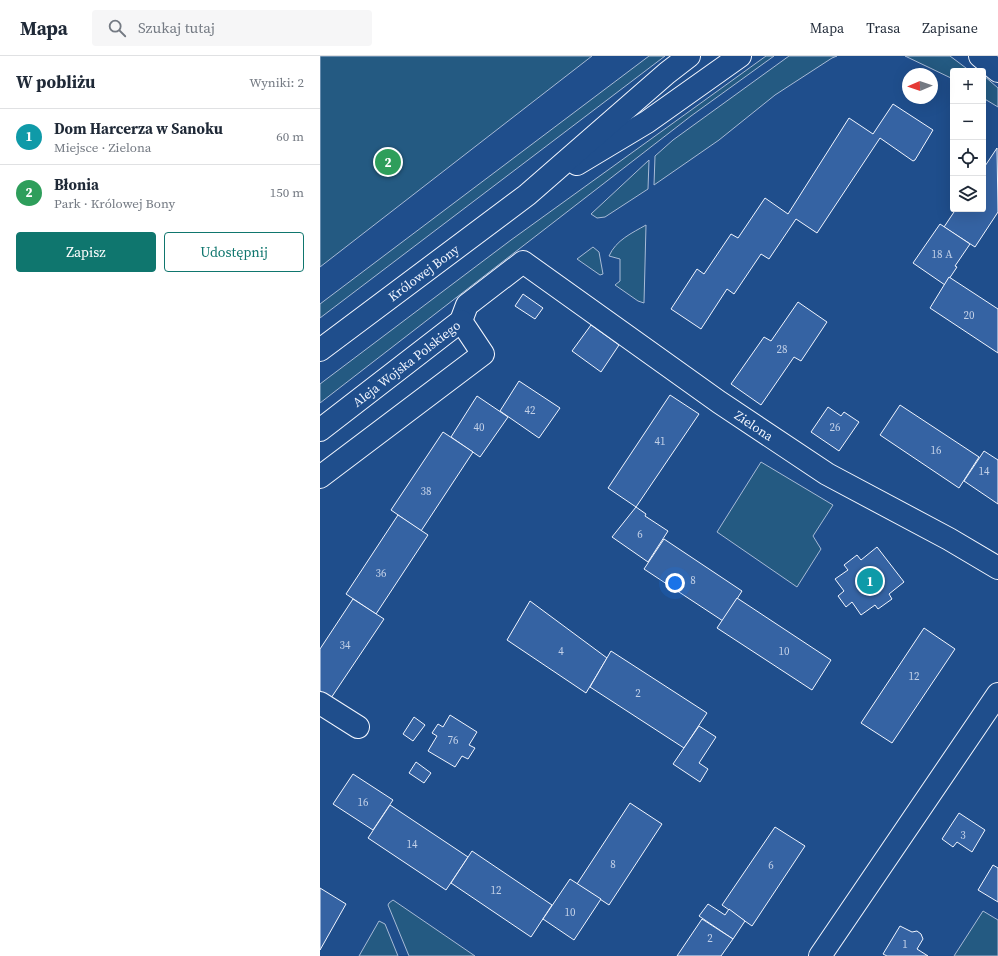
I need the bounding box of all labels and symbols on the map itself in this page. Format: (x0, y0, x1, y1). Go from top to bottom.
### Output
north arrow (902, 68, 938, 104)
pin: 2 (375, 147, 401, 177)
street label: Królowej Bony (384, 240, 462, 305)
house number: 18 A (932, 247, 953, 262)
house number: 20 (964, 308, 975, 323)
street label: Aleja Wojska Polskiego (349, 316, 464, 410)
house number: 28 (777, 342, 788, 357)
house number: 42 (525, 403, 536, 418)
street label: Zielona (731, 406, 777, 445)
house number: 40 (474, 420, 485, 435)
house number: 26 (830, 420, 841, 435)
house number: 41 (655, 434, 666, 449)
house number: 16 (931, 443, 942, 458)
house number: 14 (979, 464, 990, 479)
house number: 38 (421, 484, 432, 499)
house number: 6 (637, 527, 643, 542)
house number: 36 (376, 566, 387, 581)
pin: 1 (857, 566, 883, 596)
your location (665, 573, 685, 593)
house number: 8 (690, 573, 696, 588)
house number: 34 (340, 638, 351, 653)
house number: 4 (558, 644, 564, 659)
house number: 10 (779, 644, 790, 659)
house number: 12 (909, 669, 920, 684)
house number: 2 (635, 686, 641, 701)
house number: 76 (448, 733, 459, 748)
house number: 16 (358, 795, 369, 810)
house number: 3 (960, 828, 966, 843)
house number: 14 (407, 837, 418, 852)
house number: 8 (610, 857, 616, 872)
house number: 6 (768, 858, 774, 873)
house number: 12 (491, 883, 502, 898)
house number: 10 (565, 905, 576, 920)
house number: 2 (707, 931, 713, 946)
house number: 1 (902, 937, 908, 952)

